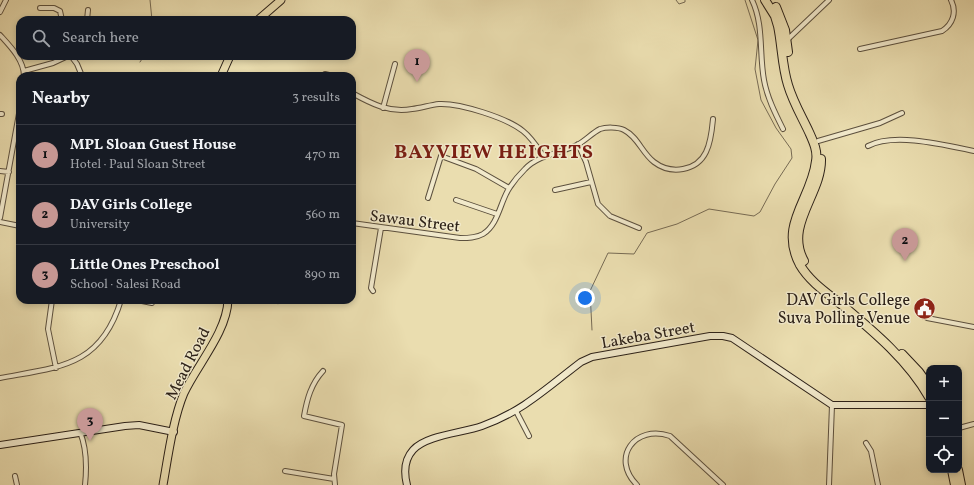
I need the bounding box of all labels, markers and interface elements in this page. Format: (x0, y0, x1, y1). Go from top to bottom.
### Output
search box (16, 16, 356, 60)
icon: search (30, 27, 52, 49)
text: Search here (62, 28, 139, 49)
pin: 1 (404, 49, 430, 82)
text: Nearby (32, 87, 90, 110)
text: 3 results (292, 89, 340, 107)
text: MPL Sloan Guest House (70, 135, 236, 156)
district label: BAYVIEW HEIGHTS (394, 139, 594, 167)
text: 1 (42, 146, 48, 164)
text: 470 m (305, 146, 340, 164)
text: Hotel · Paul Sloan Street (70, 156, 206, 174)
text: DAV Girls College (70, 195, 192, 216)
text: 2 (42, 206, 48, 224)
text: 560 m (305, 206, 340, 224)
street label: Sawau Street (368, 206, 462, 238)
text: University (70, 216, 130, 234)
pin: 2 (892, 228, 918, 261)
text: Little Ones Preschool (70, 255, 220, 276)
text: 3 (42, 266, 48, 284)
text: 890 m (304, 266, 340, 284)
text: School · Salesi Road (70, 276, 181, 294)
your location (575, 288, 595, 308)
place label: DAV Girls College Suva Polling Venue (778, 290, 910, 330)
public building icon: DAV Girls College Suva Polling Venue (912, 295, 938, 321)
street label: Lakeba Street (600, 317, 697, 355)
street label: Mead Road (161, 324, 216, 404)
map controls (926, 365, 962, 473)
button: + (926, 365, 962, 401)
button: − (926, 401, 962, 437)
pin: 3 (77, 408, 103, 441)
button: locate (926, 437, 962, 473)

